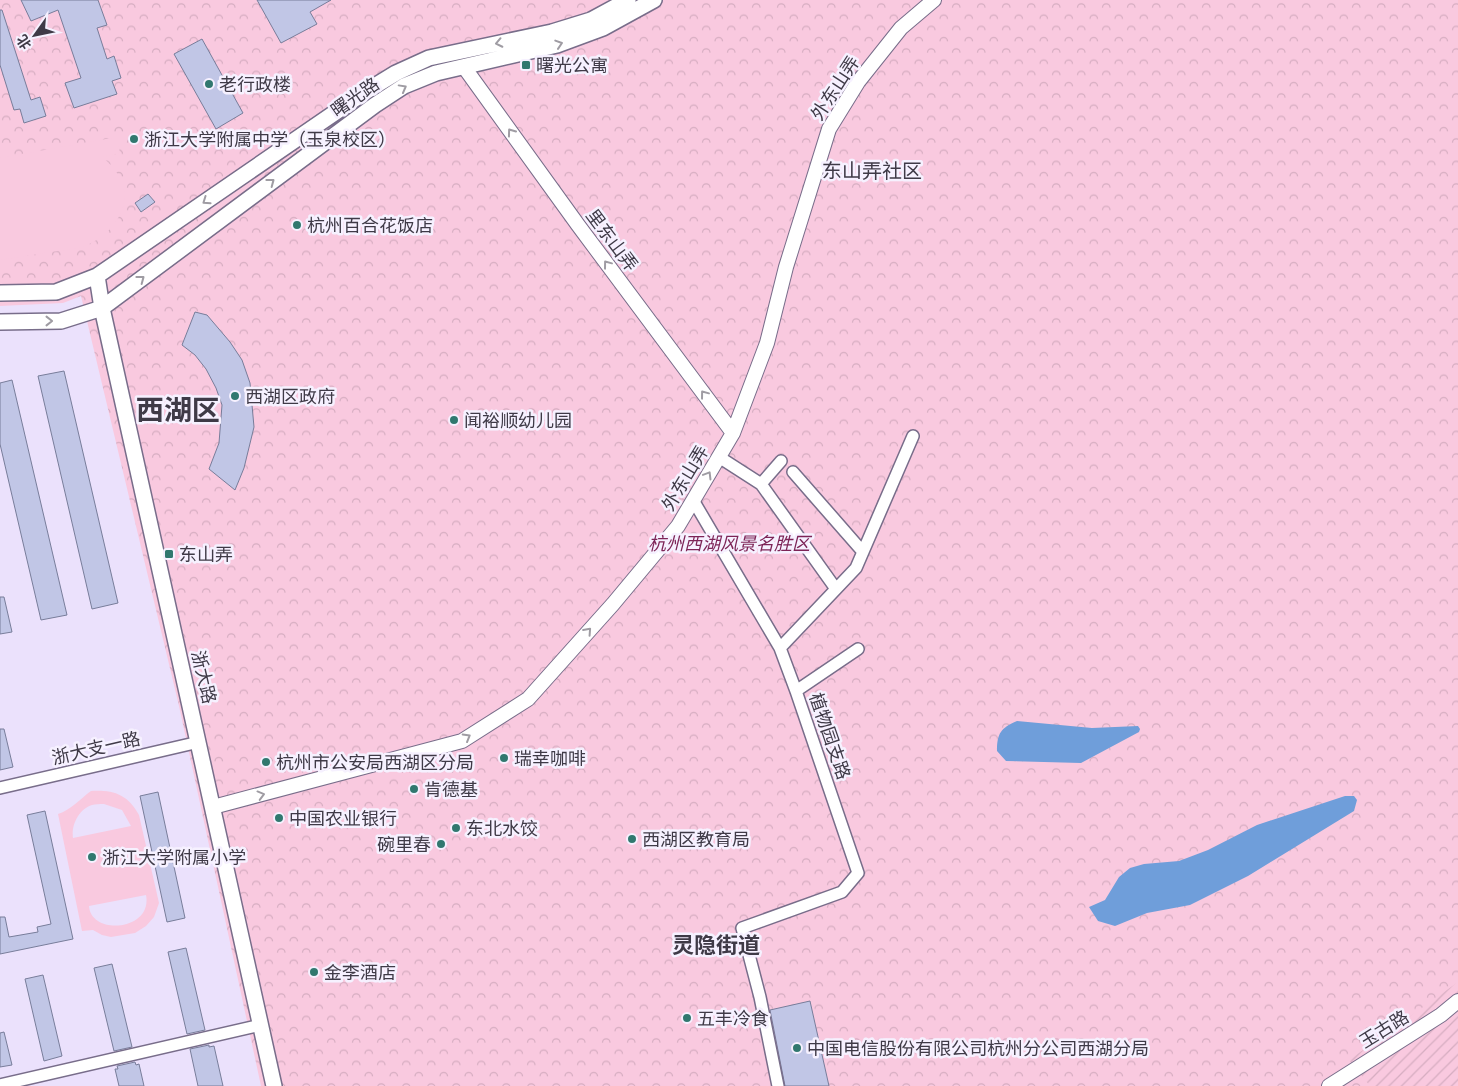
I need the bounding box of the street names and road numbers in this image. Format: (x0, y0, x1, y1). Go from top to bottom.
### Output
street label: 外东山弄 (806, 52, 864, 124)
street label: 曙光路 (326, 72, 384, 122)
street label: 里东山弄 (581, 204, 643, 276)
street label: 外东山弄 (657, 441, 713, 515)
street label: 浙大路 (187, 648, 221, 706)
street label: 植物园支路 (804, 690, 856, 782)
street label: 浙大支一路 (50, 727, 142, 769)
street label: 玉古路 (1355, 1005, 1413, 1053)

